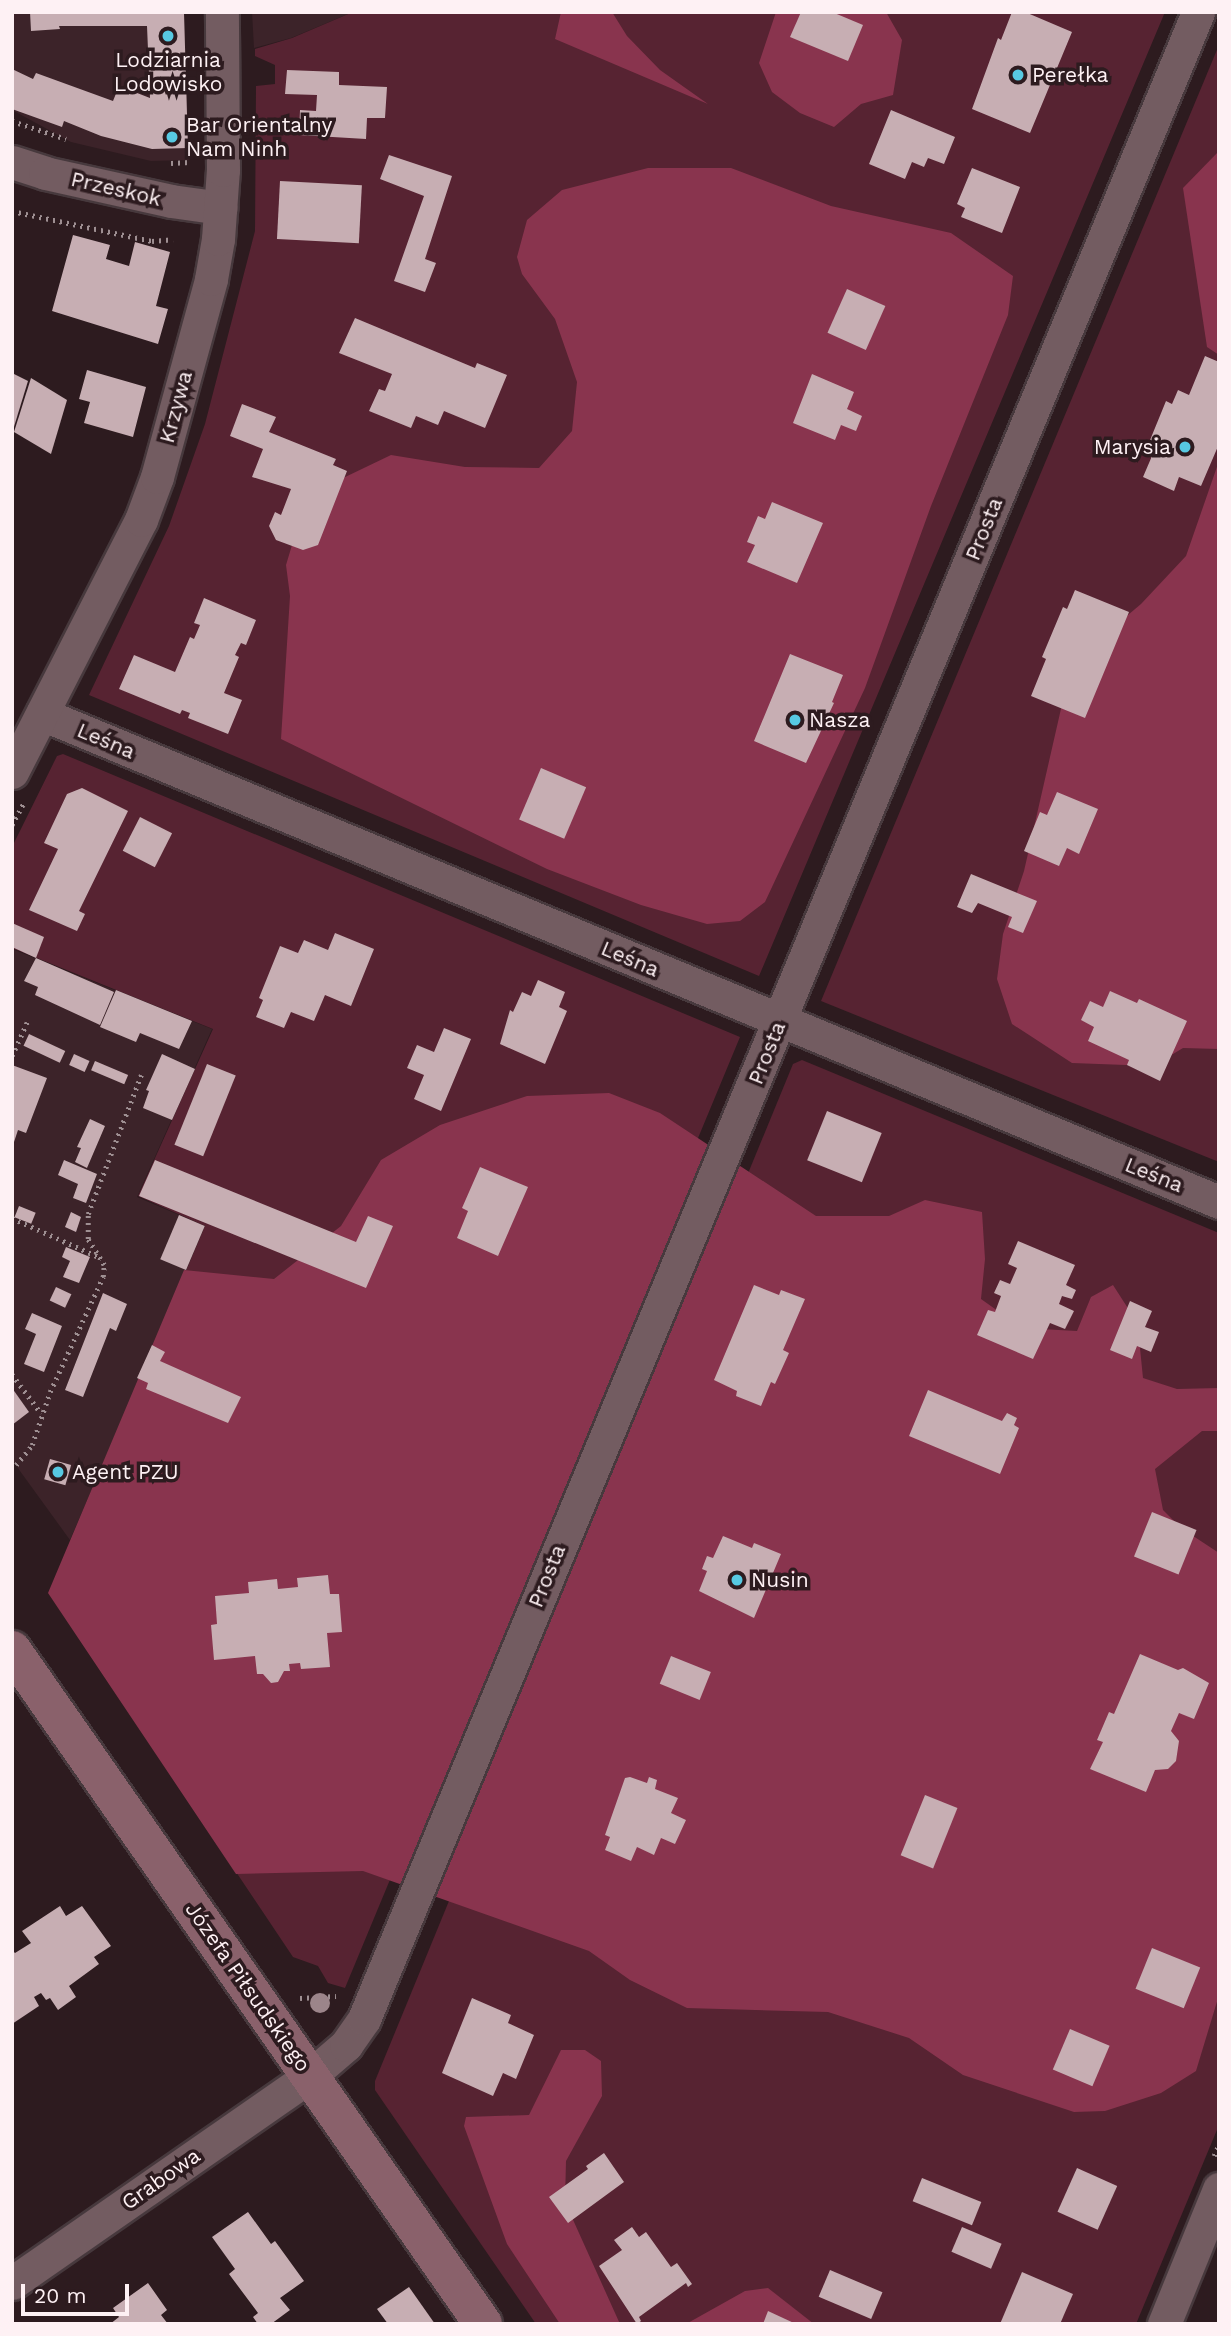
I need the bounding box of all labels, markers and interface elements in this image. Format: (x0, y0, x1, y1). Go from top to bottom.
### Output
marker: Lodziarnia Lodowisko (160, 28, 176, 44)
place label: Lodziarnia Lodowisko (114, 47, 222, 97)
place label: Perełka (1032, 62, 1108, 88)
marker: Perełka (1010, 67, 1026, 83)
place label: Bar Orientalny Nam Ninh (186, 112, 333, 162)
marker: Bar Orientalny Nam Ninh (164, 129, 180, 145)
street label: Przeskok (69, 166, 163, 212)
street label: Krzywa (154, 368, 198, 446)
place label: Marysia (1094, 434, 1171, 460)
marker: Marysia (1177, 439, 1193, 455)
street label: Prosta (960, 494, 1008, 564)
place label: Nasza (809, 707, 870, 733)
marker: Nasza (787, 712, 803, 728)
street label: Leśna (73, 718, 139, 764)
street label: Leśna (597, 936, 663, 982)
street label: Prosta (743, 1018, 791, 1088)
street label: Leśna (1121, 1152, 1187, 1198)
place label: Agent PZU (72, 1459, 179, 1485)
marker: Agent PZU (50, 1464, 66, 1480)
street label: Prosta (523, 1541, 571, 1611)
place label: Nusin (751, 1567, 809, 1593)
marker: Nusin (729, 1572, 745, 1588)
street label: Józefa Piłsudskiego (180, 1897, 316, 2077)
street label: Grabowa (117, 2143, 205, 2215)
scale bar (24, 2270, 133, 2314)
text: 20 m (34, 2283, 86, 2308)

